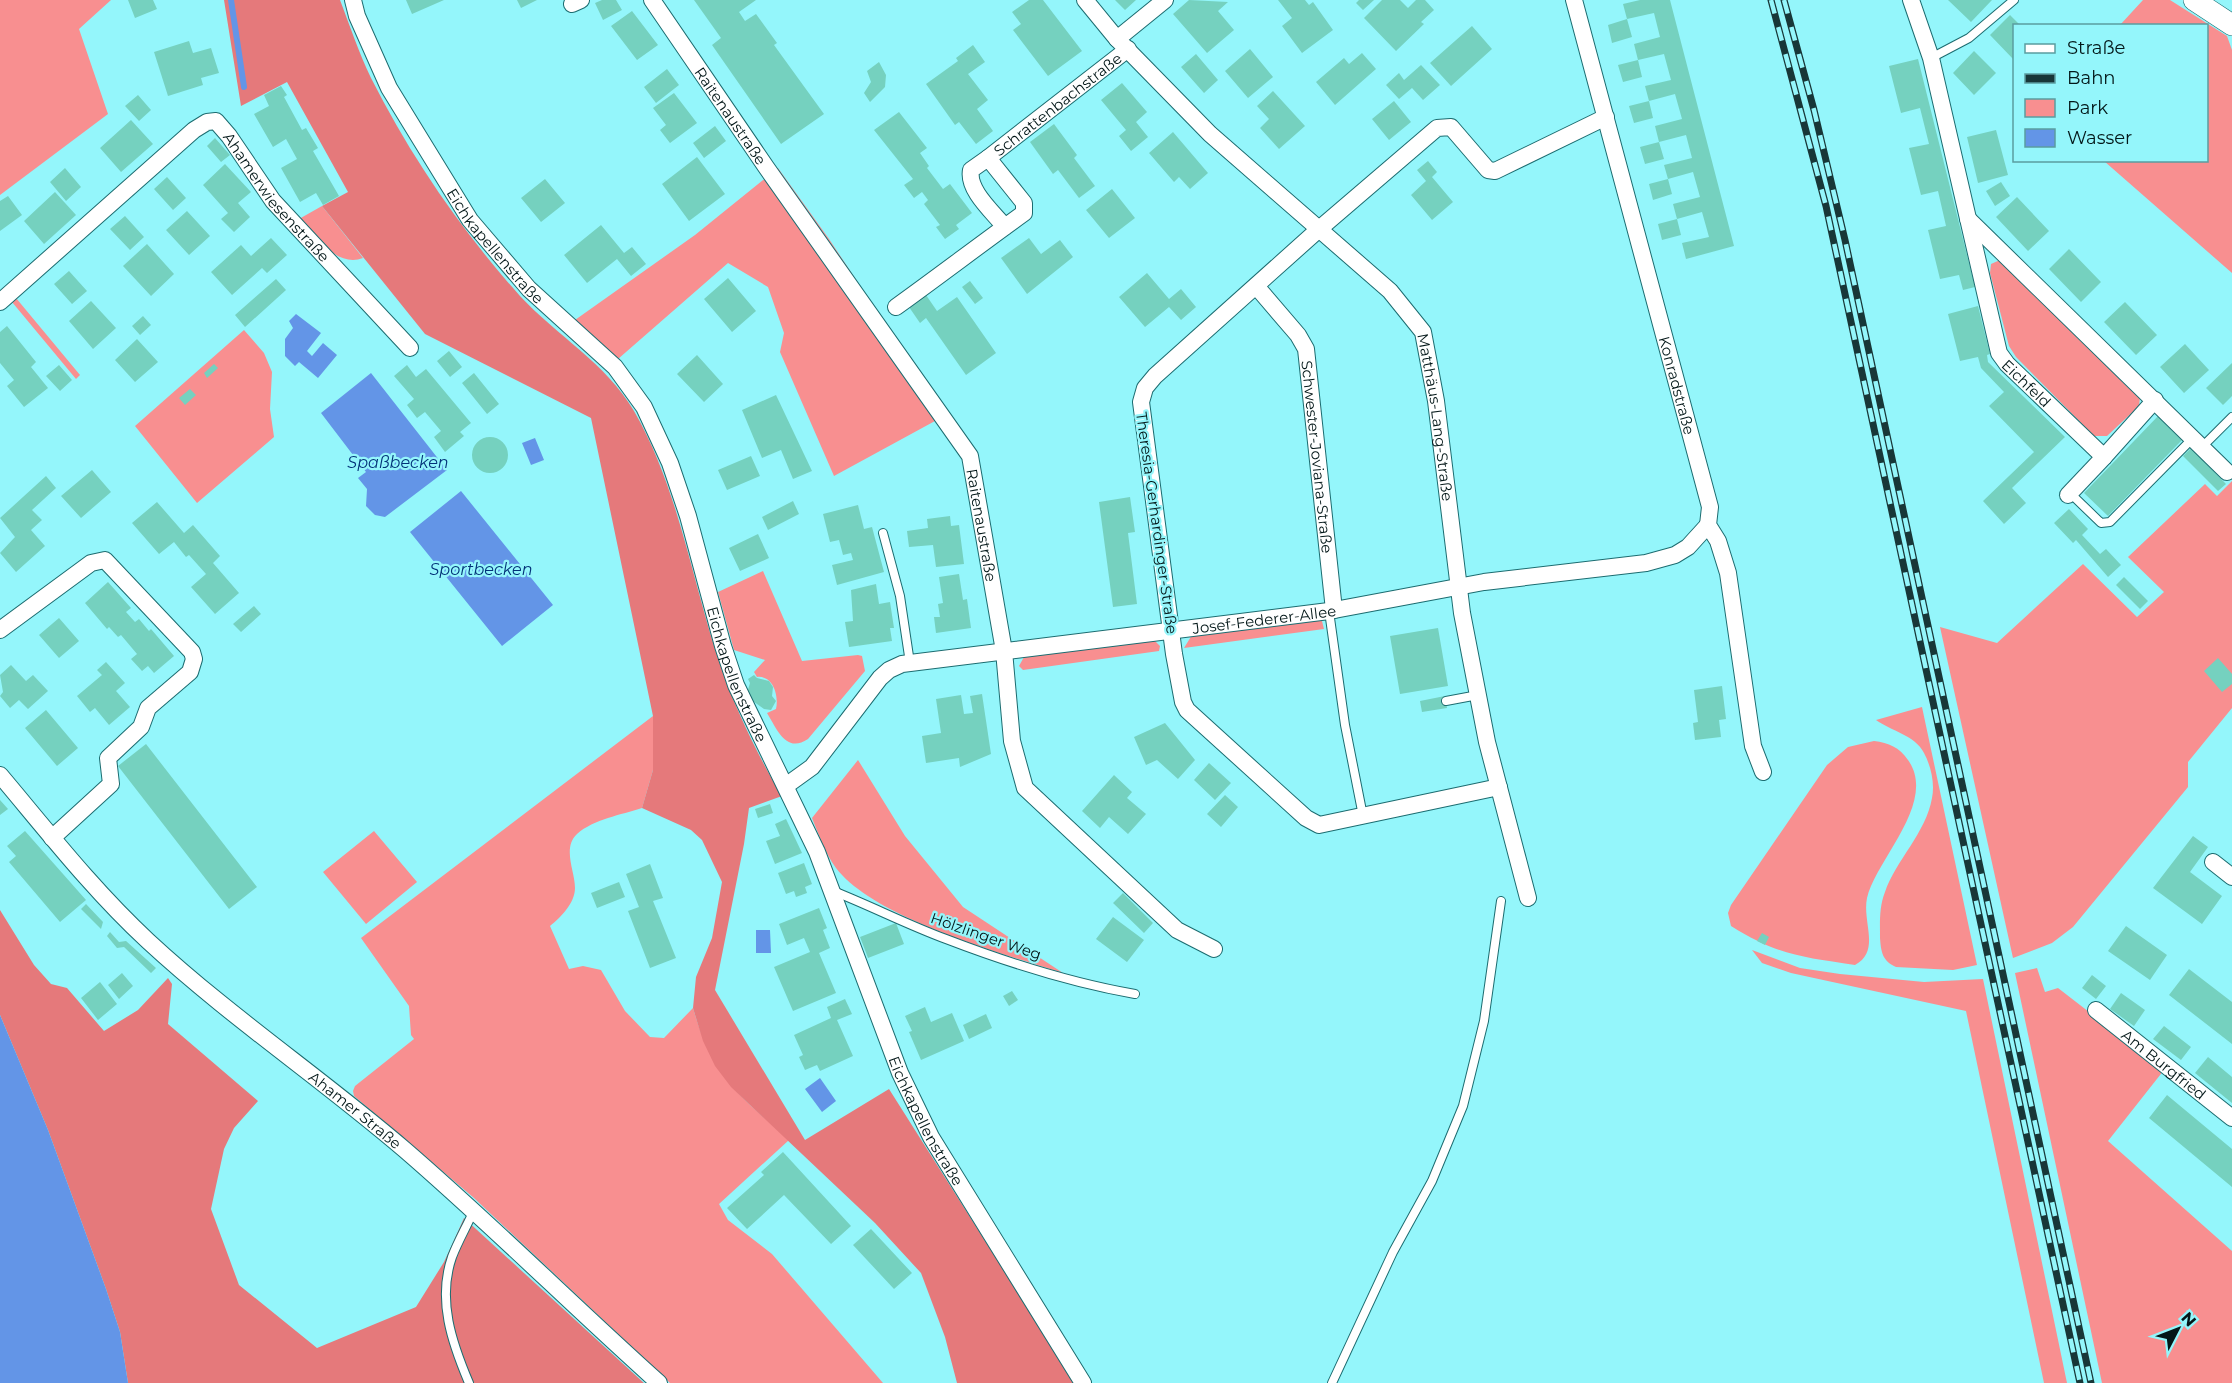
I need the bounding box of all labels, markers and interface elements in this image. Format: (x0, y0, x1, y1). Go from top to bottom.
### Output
legend (2013, 24, 2208, 162)
text: Straße (2067, 37, 2126, 59)
street label: Schrattenbachstraße (990, 48, 1125, 160)
street label: Raitenaustraße (691, 63, 771, 168)
text: Bahn (2067, 67, 2116, 89)
text: Park (2067, 97, 2108, 119)
text: Wasser (2067, 127, 2132, 149)
street label: Ahamerwiesenstraße (220, 128, 334, 266)
street label: Eichkapellenstraße (443, 184, 548, 307)
street label: Matthäus-Lang-Straße (1414, 332, 1458, 502)
street label: Konradstraße (1655, 334, 1700, 437)
street label: Eichfeld (1998, 355, 2055, 411)
street label: Schwester-Joviana-Straße (1298, 359, 1337, 554)
street label: Theresia-Gerhardinger-Straße (1132, 411, 1182, 635)
water label: Spaßbecken (347, 453, 449, 472)
street label: Raitenaustraße (963, 467, 1001, 583)
water label: Sportbecken (430, 560, 532, 579)
street label: Josef-Federer-Allee (1190, 600, 1338, 638)
street label: Eichkapellenstraße (703, 604, 772, 745)
street label: Hölzlinger Weg (928, 908, 1044, 964)
street label: Am Burgfried (2118, 1025, 2210, 1103)
street label: Eichkapellenstraße (885, 1053, 968, 1189)
street label: Ahamer Straße (305, 1067, 406, 1153)
north arrow (2148, 1299, 2208, 1359)
text: N (2177, 1308, 2200, 1330)

